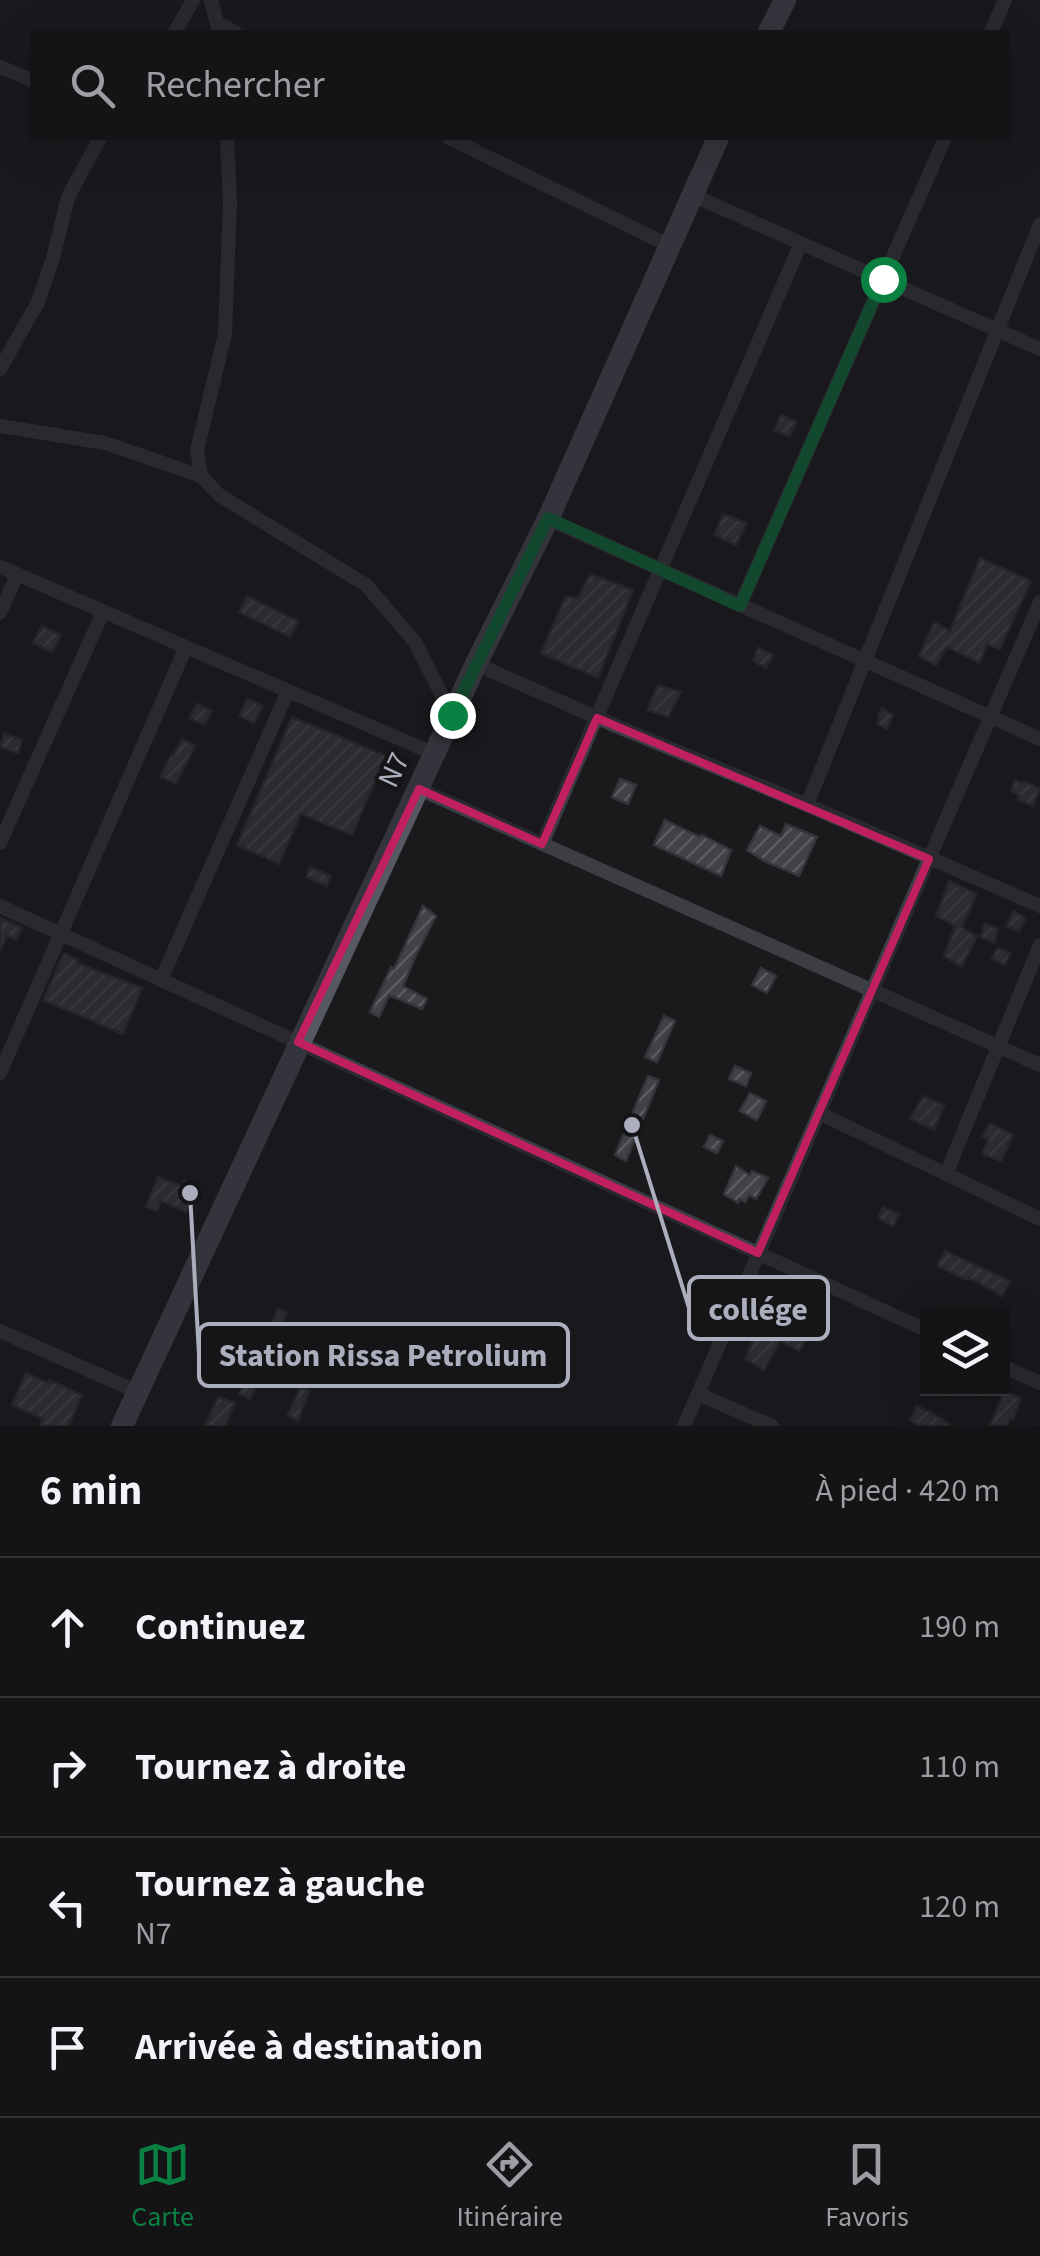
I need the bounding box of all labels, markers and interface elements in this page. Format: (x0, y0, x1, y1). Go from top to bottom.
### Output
search box (30, 30, 1010, 140)
icon: search (65, 58, 120, 113)
text: Rechercher (145, 58, 325, 112)
route start (861, 257, 907, 303)
route end (430, 693, 476, 739)
street label: N7 (367, 745, 421, 795)
callout: collége (689, 1277, 828, 1339)
text: collége (708, 1287, 808, 1333)
map controls (920, 1306, 1010, 1396)
button: layers (920, 1306, 1010, 1396)
callout: Station Rissa Petrolium (199, 1324, 568, 1386)
text: Station Rissa Petrolium (218, 1333, 548, 1379)
text: 6 min (40, 1461, 142, 1521)
text: À pied · 420 m (816, 1468, 1000, 1514)
icon: ahead (40, 1600, 95, 1655)
text: Continuez (135, 1600, 305, 1654)
text: 190 m (919, 1604, 1000, 1650)
icon: right (40, 1740, 95, 1795)
text: Tournez à droite (135, 1740, 407, 1794)
text: 110 m (919, 1744, 1000, 1790)
text: Tournez à gauche (135, 1857, 425, 1911)
icon: left (40, 1880, 95, 1935)
text: 120 m (919, 1884, 1000, 1930)
text: N7 (135, 1911, 172, 1957)
icon: arrive (40, 2020, 95, 2075)
text: Arrivée à destination (135, 2020, 483, 2074)
tab: Carte (131, 2137, 194, 2237)
tab: Itinéraire (456, 2137, 563, 2237)
tab: Favoris (825, 2137, 909, 2237)

